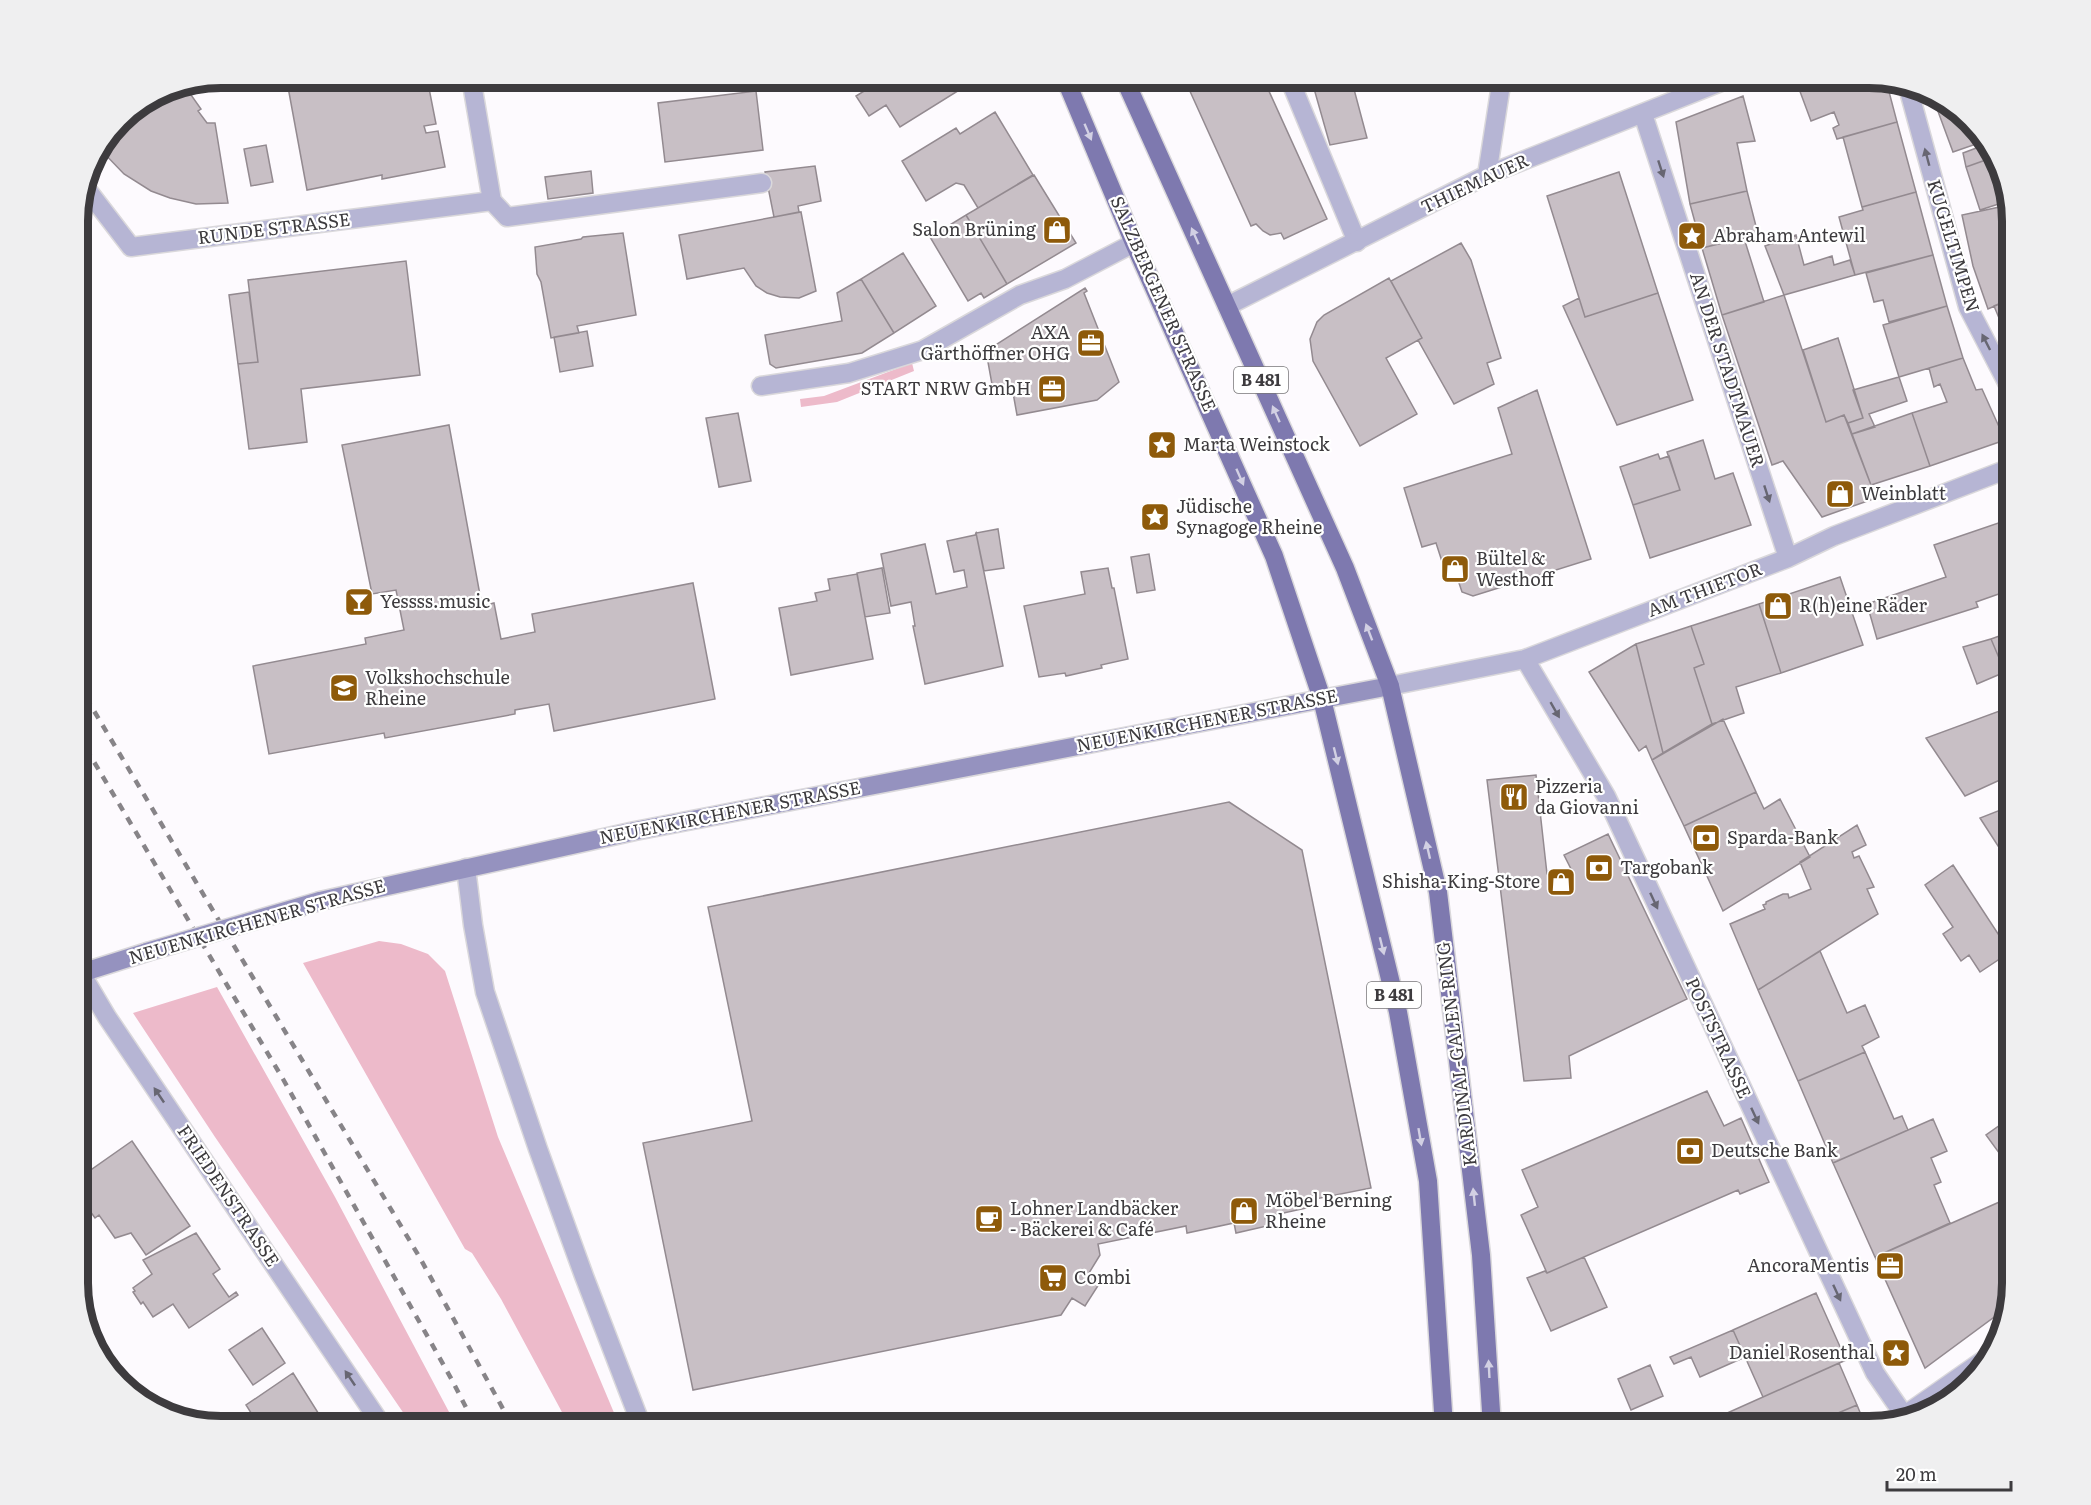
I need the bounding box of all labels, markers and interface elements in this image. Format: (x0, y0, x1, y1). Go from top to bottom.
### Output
one-way arrow (1083, 123, 1093, 141)
street label: THIEMAUER (1416, 146, 1533, 219)
one-way arrow (1922, 148, 1931, 166)
one-way arrow (1657, 160, 1666, 178)
street label: KUGELTIMPEN (1921, 176, 1988, 316)
street label: SALZBERGENER STRASSE (1105, 191, 1224, 416)
street label: RUNDE STRASSE (196, 205, 352, 250)
shop icon: Salon Brüning (1041, 214, 1073, 246)
place label: Salon Brüning (912, 215, 1037, 242)
place icon: Abraham Antewil (1676, 220, 1708, 252)
place label: Abraham Antewil (1713, 221, 1865, 248)
one-way arrow (1191, 228, 1200, 245)
street label: AN DER STADTMAUER (1684, 268, 1773, 471)
place label: AXA Gärthöffner OHG (921, 318, 1070, 366)
office icon: AXA Gärthöffner OHG (1075, 327, 1107, 359)
one-way arrow (1981, 333, 1991, 350)
road number: B 481 (1234, 367, 1288, 393)
office icon: START NRW GmbH (1036, 373, 1068, 405)
place label: START NRW GmbH (861, 374, 1031, 401)
one-way arrow (1271, 404, 1281, 422)
place icon: Marta Weinstock (1146, 429, 1178, 461)
place label: Marta Weinstock (1183, 430, 1331, 457)
one-way arrow (1236, 468, 1245, 485)
shop icon: Weinblatt (1824, 478, 1856, 510)
place label: Weinblatt (1861, 479, 1947, 506)
one-way arrow (1763, 485, 1773, 503)
place label: Jüdische Synagoge Rheine (1176, 492, 1322, 540)
place icon: Jüdische Synagoge Rheine (1139, 501, 1171, 533)
place label: Bültel & Westhoff (1476, 544, 1556, 592)
shop icon: Bültel & Westhoff (1439, 553, 1471, 585)
street label: AM THIETOR (1643, 554, 1766, 623)
bar icon: Yessss.music (343, 586, 375, 618)
place label: Yessss.music (380, 587, 490, 614)
shop icon: R(h)eine Räder (1762, 590, 1794, 622)
place label: R(h)eine Räder (1799, 591, 1927, 618)
one-way arrow (1364, 622, 1374, 640)
place label: Volkshochschule Rheine (365, 663, 510, 711)
school or university icon: Volkshochschule Rheine (328, 672, 360, 704)
street label: NEUENKIRCHENER STRASSE (1074, 681, 1340, 758)
one-way arrow (1549, 702, 1560, 718)
one-way arrow (1332, 747, 1341, 765)
place label: Pizzeria da Giovanni (1535, 772, 1639, 820)
street label: NEUENKIRCHENER STRASSE (597, 773, 863, 850)
restaurant icon: Pizzeria da Giovanni (1498, 781, 1530, 813)
bank icon: Sparda-Bank (1690, 822, 1722, 854)
place label: Sparda-Bank (1727, 823, 1839, 850)
one-way arrow (1423, 841, 1433, 859)
bank icon: Targobank (1583, 852, 1615, 884)
place label: Targobank (1620, 853, 1714, 880)
shop icon: Shisha-King-Store (1545, 866, 1577, 898)
place label: Shisha-King-Store (1382, 867, 1540, 894)
street label: NEUENKIRCHENER STRASSE (125, 871, 388, 970)
one-way arrow (1650, 893, 1659, 910)
one-way arrow (1378, 936, 1388, 955)
street label: KARDINAL-GALEN-RING (1428, 940, 1483, 1168)
street label: POSTSTRASSE (1679, 972, 1759, 1102)
road number: B 481 (1367, 982, 1421, 1008)
one-way arrow (154, 1086, 165, 1103)
one-way arrow (1750, 1107, 1759, 1124)
street label: FRIEDENSTRASSE (172, 1119, 287, 1272)
one-way arrow (1416, 1127, 1425, 1146)
bank icon: Deutsche Bank (1674, 1135, 1706, 1167)
place label: Deutsche Bank (1711, 1136, 1839, 1163)
place label: Möbel Berning Rheine (1265, 1186, 1393, 1234)
one-way arrow (1469, 1187, 1479, 1206)
place label: Lohner Landbäcker - Bäckerei & Café (1010, 1194, 1179, 1242)
shop icon: Möbel Berning Rheine (1228, 1195, 1260, 1227)
cafe icon: Lohner Landbäcker - Bäckerei & Café (973, 1203, 1005, 1235)
office icon: AncoraMentis (1874, 1250, 1906, 1282)
place label: AncoraMentis (1747, 1251, 1869, 1278)
supermarket icon: Combi (1037, 1262, 1069, 1294)
place label: Combi (1074, 1263, 1131, 1290)
one-way arrow (1833, 1284, 1842, 1301)
place icon: Daniel Rosenthal (1880, 1337, 1912, 1369)
place label: Daniel Rosenthal (1729, 1338, 1875, 1365)
one-way arrow (1484, 1359, 1493, 1378)
one-way arrow (344, 1371, 356, 1387)
scale bar (1887, 1454, 2012, 1492)
text: 20 m (1896, 1460, 1937, 1487)

